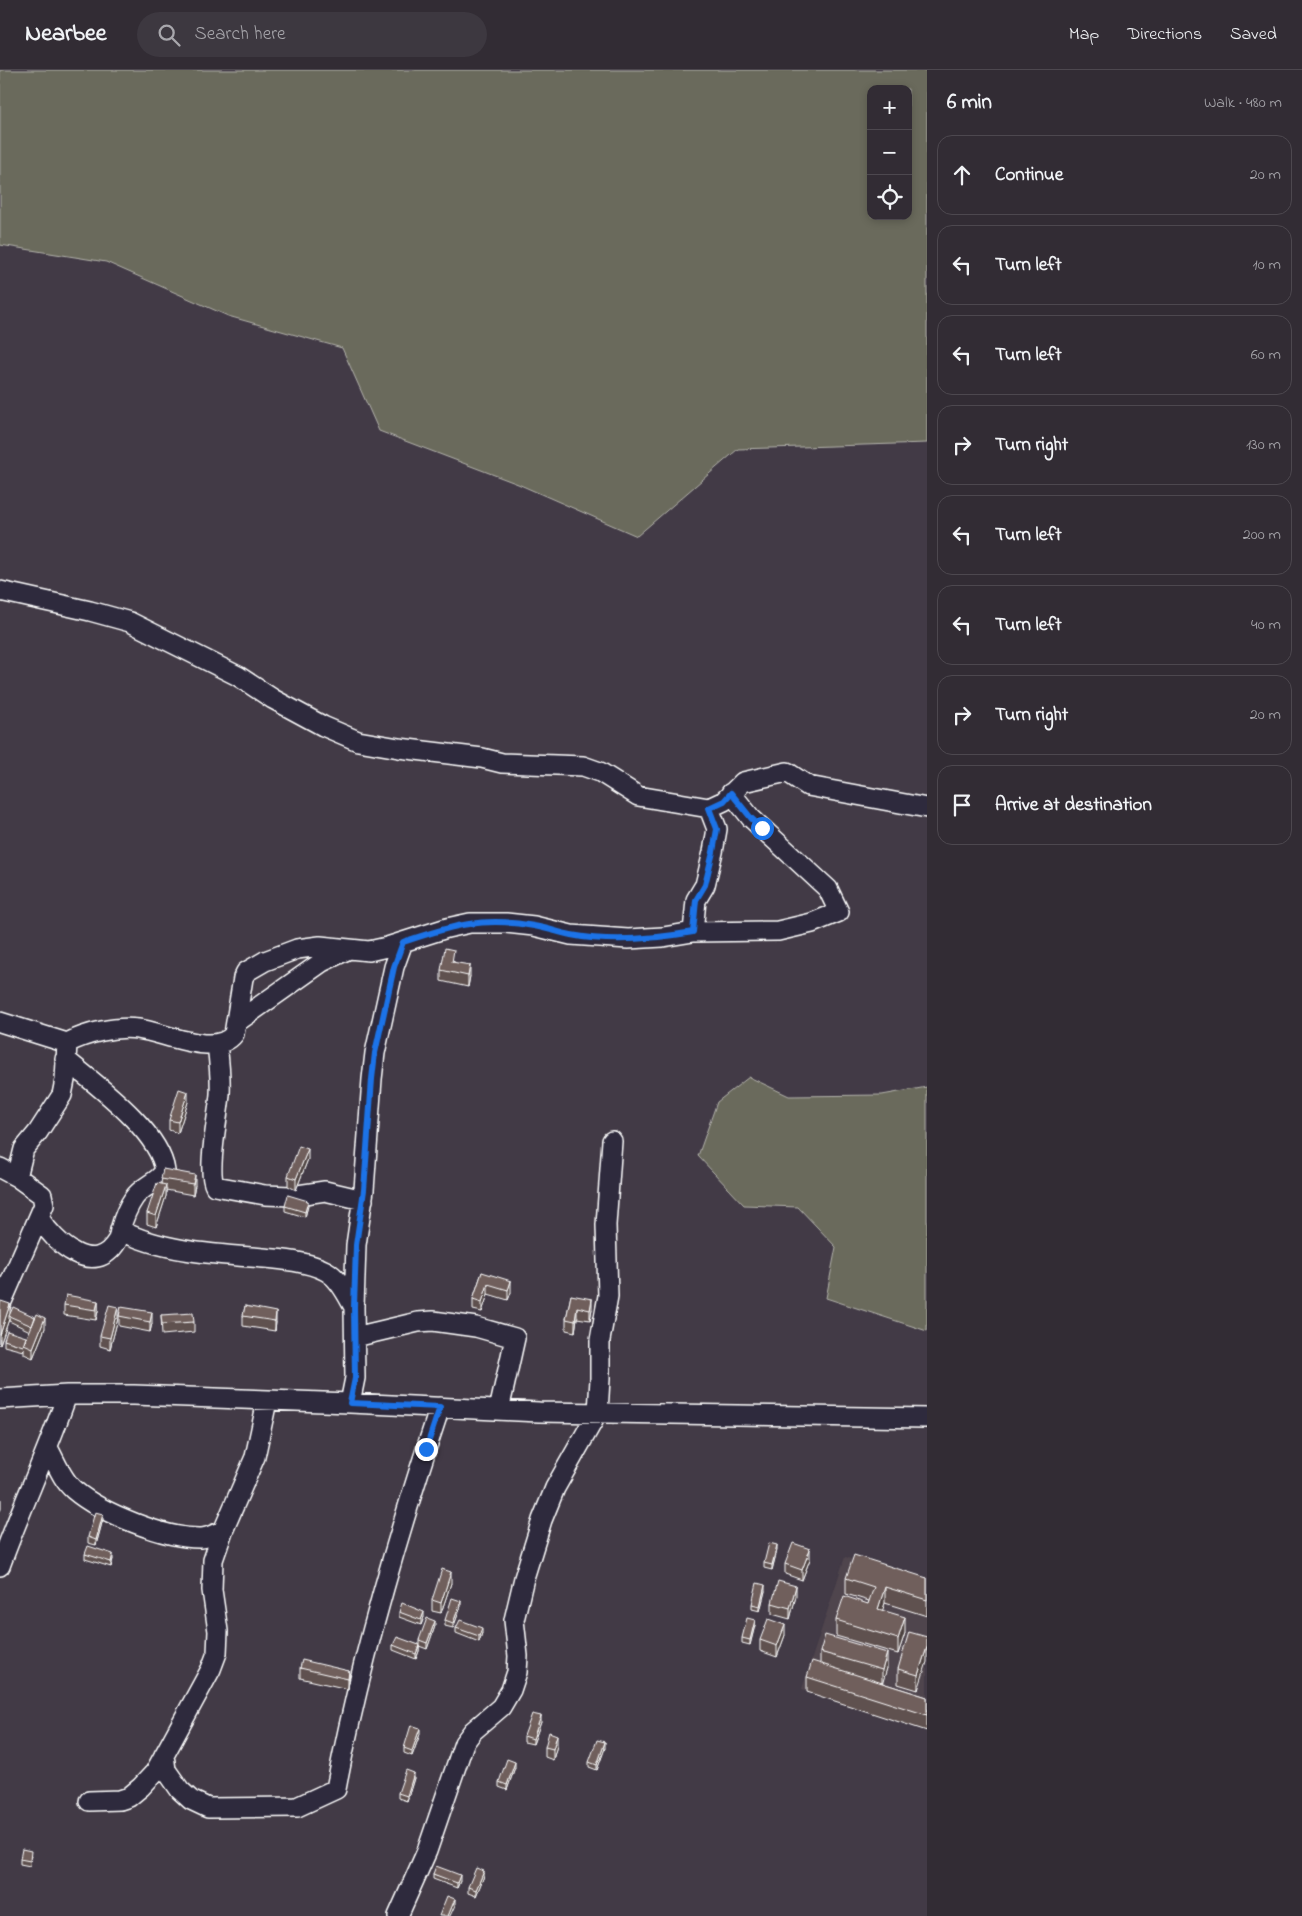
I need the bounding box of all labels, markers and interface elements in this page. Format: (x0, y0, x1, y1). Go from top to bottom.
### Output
search box (137, 12, 487, 57)
text: Nearbee (25, 17, 107, 52)
icon: search (155, 21, 183, 49)
text: Search here (195, 21, 286, 48)
text: Map (1069, 22, 1099, 48)
text: Directions (1127, 22, 1202, 48)
text: Saved (1230, 22, 1277, 48)
map controls (867, 85, 912, 220)
button: + (867, 85, 912, 130)
text: 6 min (947, 88, 992, 118)
text: Walk · 480 m (1204, 91, 1282, 115)
button: − (867, 130, 912, 175)
icon: ahead (948, 161, 976, 189)
text: Continue (995, 162, 1063, 189)
text: 20 m (1250, 163, 1281, 187)
button: locate (867, 175, 912, 220)
icon: left (948, 251, 976, 279)
text: Turn left (995, 252, 1062, 279)
text: 10 m (1253, 253, 1281, 277)
icon: left (948, 341, 976, 369)
text: Turn left (995, 342, 1062, 369)
text: 60 m (1251, 343, 1281, 367)
icon: right (948, 431, 976, 459)
text: Turn right (995, 432, 1068, 459)
text: 130 m (1246, 433, 1281, 457)
icon: left (948, 521, 976, 549)
text: Turn left (995, 522, 1062, 549)
text: 200 m (1243, 523, 1281, 547)
icon: left (948, 611, 976, 639)
text: Turn left (995, 612, 1062, 639)
text: 40 m (1251, 613, 1281, 637)
icon: right (948, 701, 976, 729)
text: Turn right (995, 702, 1068, 729)
text: 20 m (1250, 703, 1281, 727)
icon: arrive (948, 791, 976, 819)
text: Arrive at destination (995, 792, 1152, 819)
route start (751, 817, 774, 840)
route end (415, 1438, 438, 1461)

